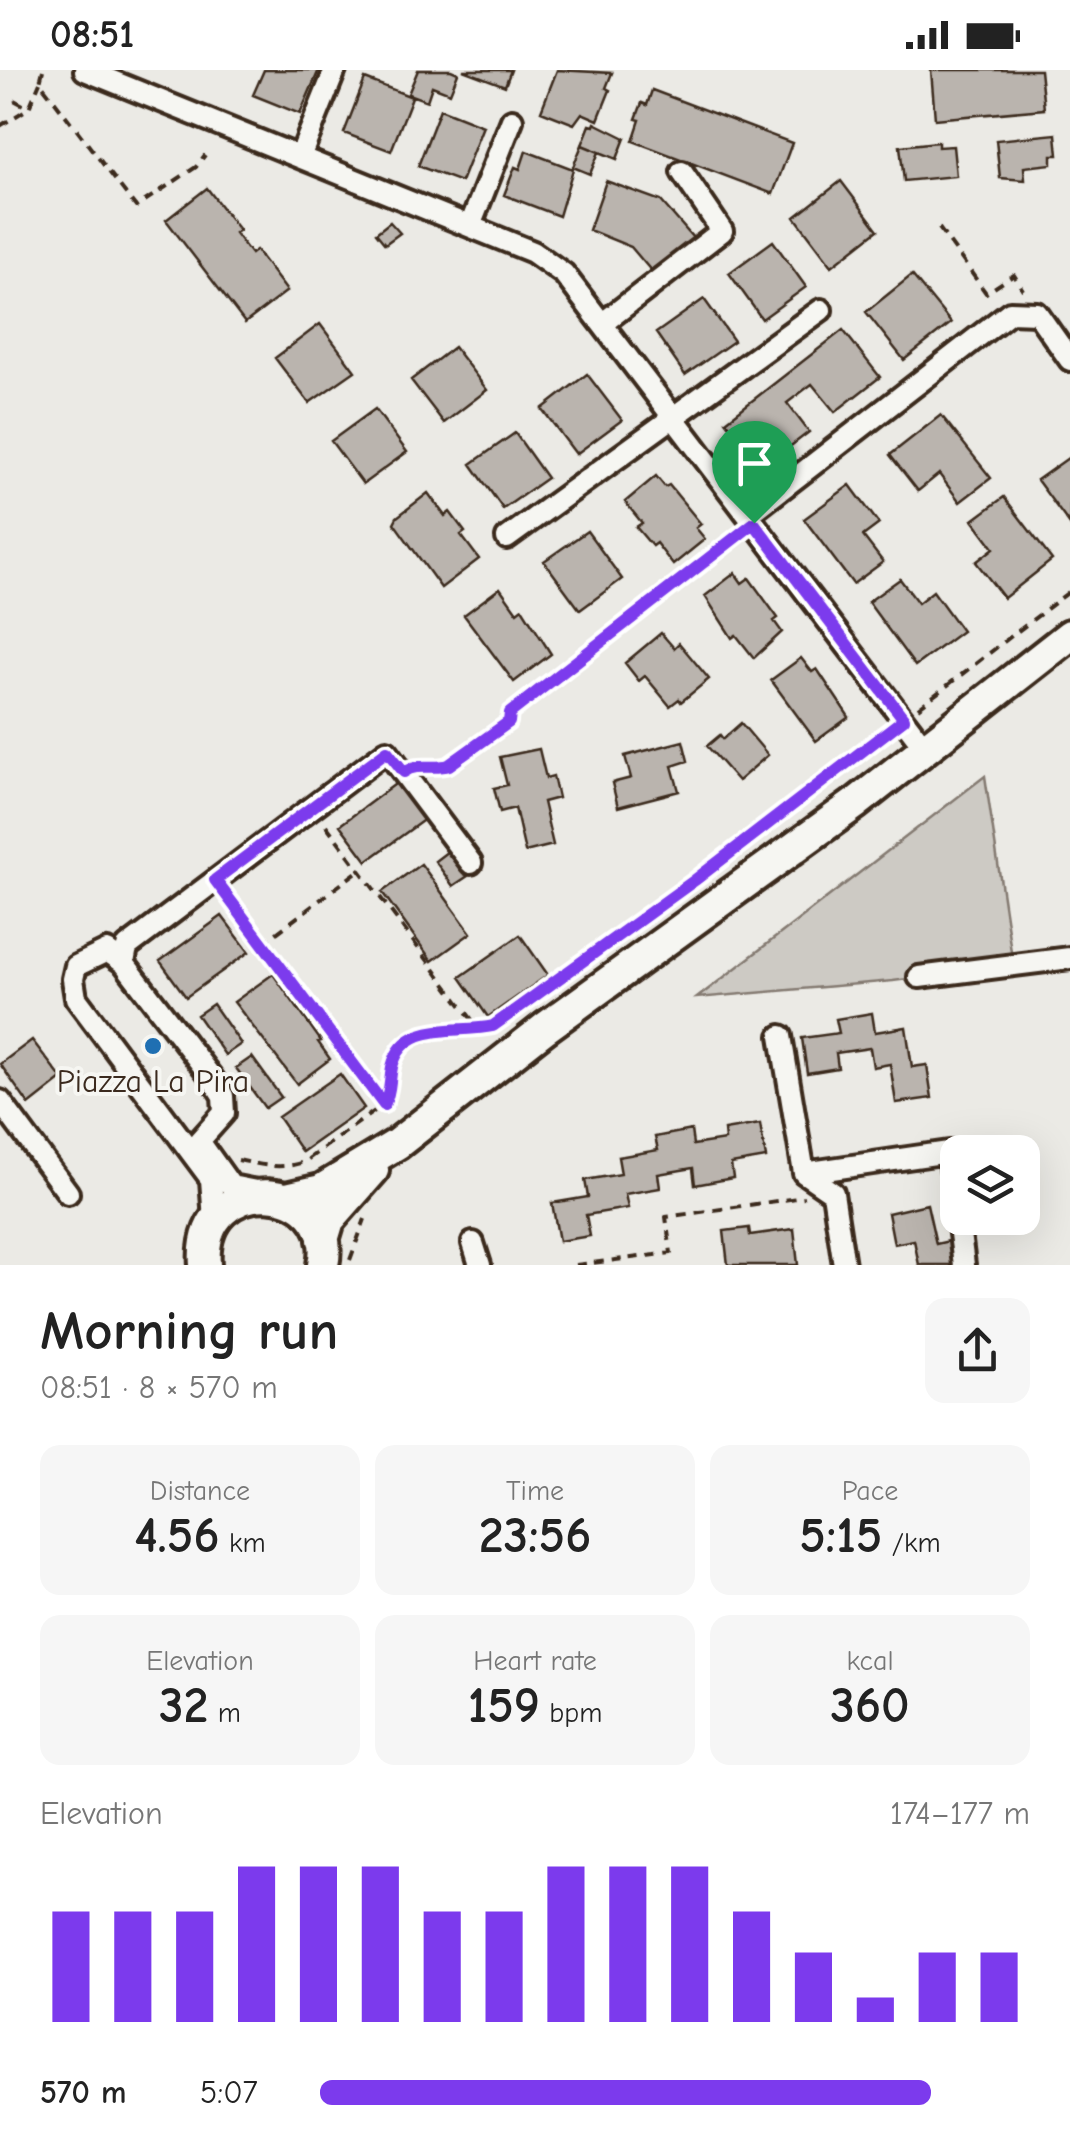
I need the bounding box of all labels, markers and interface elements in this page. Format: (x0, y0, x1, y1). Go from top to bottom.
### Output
text: 08:51 (50, 13, 134, 57)
pin (712, 421, 797, 524)
icon: arrive (727, 436, 782, 491)
marker: Piazza La Pira (142, 1035, 164, 1057)
place label: Piazza La Pira (57, 1063, 249, 1100)
map controls (940, 1135, 1040, 1235)
button: layers (940, 1135, 1040, 1235)
button: share (925, 1298, 1030, 1403)
text: Morning run (40, 1299, 338, 1363)
text: 08:51 · 8 × 570 m (40, 1369, 278, 1406)
text: Distance (150, 1475, 250, 1507)
text: Time (506, 1475, 564, 1507)
text: Pace (842, 1475, 898, 1507)
text: 4.56 (134, 1507, 220, 1565)
text: 23:56 (479, 1507, 591, 1565)
text: 5:15 (799, 1507, 882, 1565)
text: km (220, 1527, 266, 1559)
text: /km (882, 1527, 941, 1559)
text: Elevation (146, 1645, 254, 1677)
text: Heart rate (473, 1645, 597, 1677)
text: kcal (846, 1645, 894, 1677)
text: 32 (159, 1677, 209, 1735)
text: 159 (468, 1677, 540, 1735)
text: 360 (830, 1677, 910, 1735)
text: m (209, 1697, 241, 1729)
text: bpm (540, 1697, 602, 1729)
text: Elevation (40, 1795, 163, 1832)
text: 174–177 m (890, 1795, 1030, 1832)
text: 570 m (40, 2074, 127, 2111)
text: 5:07 (200, 2074, 258, 2111)

